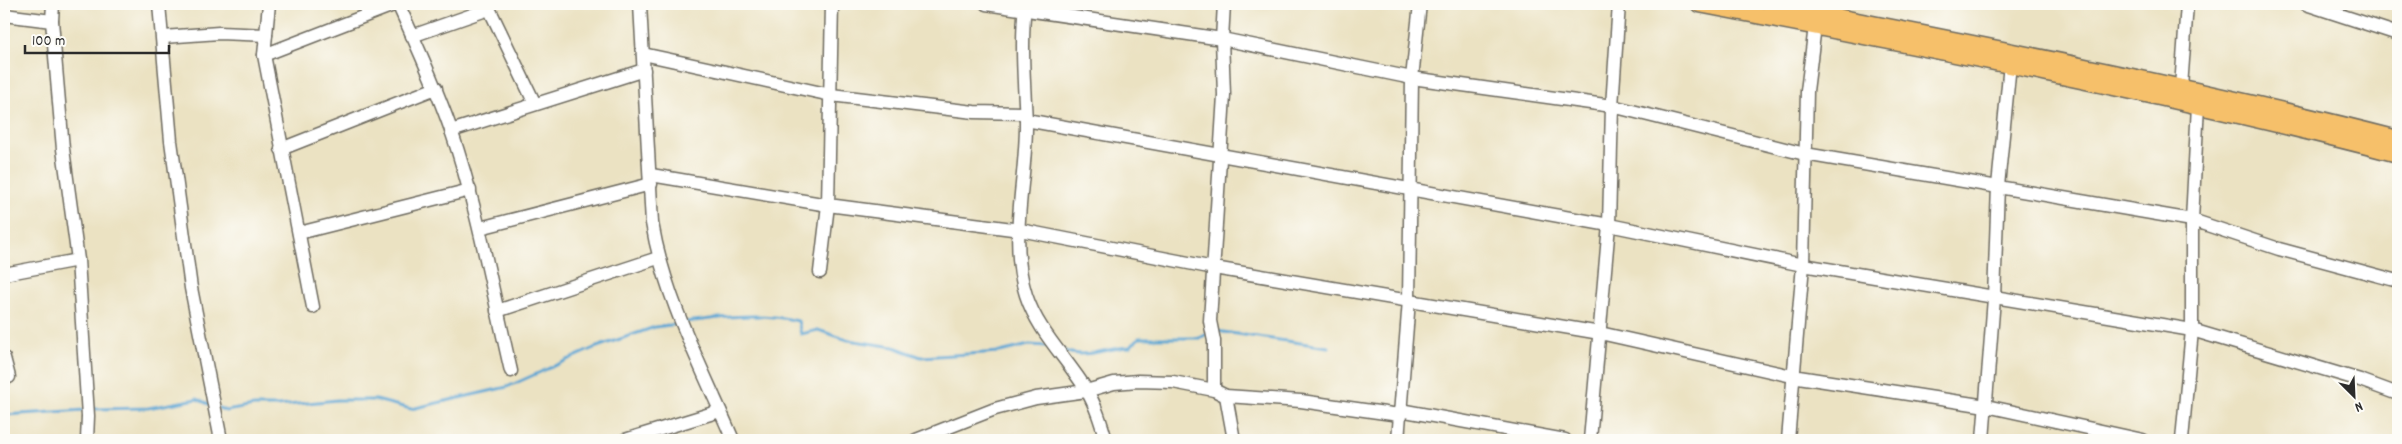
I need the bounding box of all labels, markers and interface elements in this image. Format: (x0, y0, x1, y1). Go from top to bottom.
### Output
scale bar (25, 22, 169, 54)
text: 100 m (32, 31, 65, 53)
north arrow (2330, 372, 2380, 422)
text: N (2351, 396, 2366, 417)

